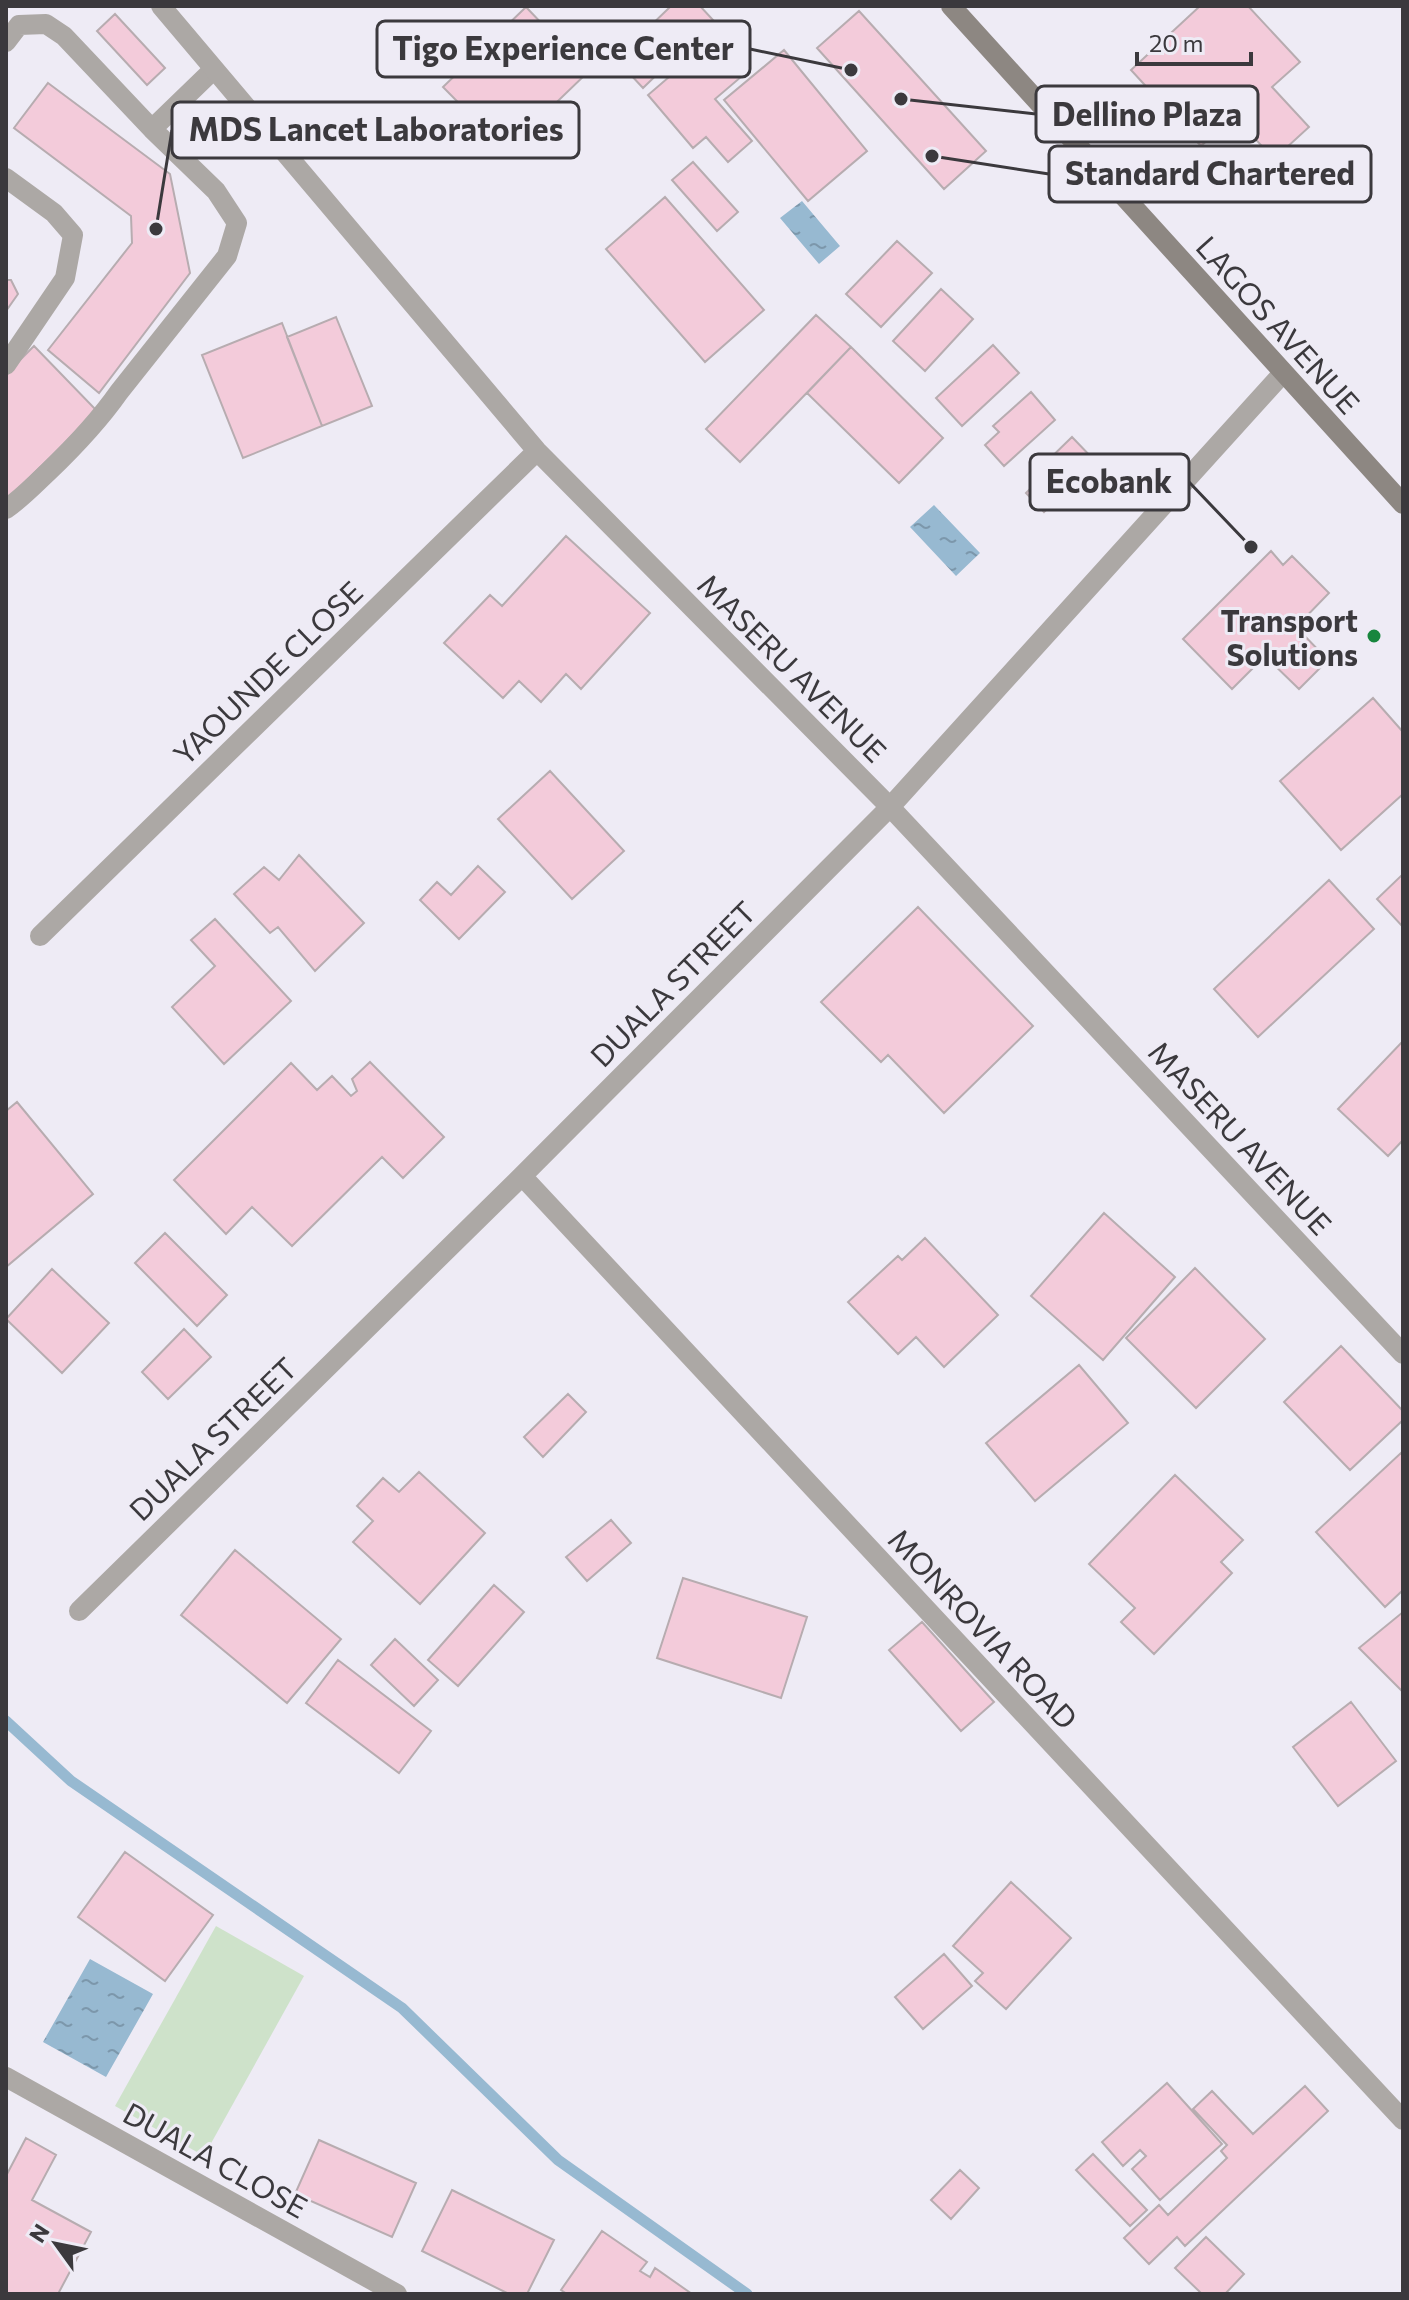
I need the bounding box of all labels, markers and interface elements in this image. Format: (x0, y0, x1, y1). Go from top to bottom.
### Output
scale bar (1137, 16, 1251, 66)
callout: Tigo Experience Center (377, 21, 750, 77)
text: Tigo Experience Center (392, 27, 734, 67)
text: 20 m (1149, 28, 1203, 57)
callout: Dellino Plaza (1036, 86, 1258, 142)
text: Dellino Plaza (1052, 93, 1242, 133)
callout: MDS Lancet Laboratories (172, 102, 579, 158)
text: MDS Lancet Laboratories (188, 108, 564, 148)
callout: Standard Chartered (1049, 146, 1371, 202)
text: Standard Chartered (1065, 152, 1355, 192)
street label: LAGOS AVENUE (1190, 228, 1368, 420)
callout: Ecobank (1030, 454, 1189, 510)
text: Ecobank (1046, 460, 1173, 500)
street label: MASERU AVENUE (691, 565, 895, 769)
street label: YAOUNDE CLOSE (165, 572, 369, 772)
place label: Transport Solutions (1221, 601, 1358, 672)
marker: Transport Solutions (1365, 627, 1383, 645)
street label: DUALA STREET (582, 893, 762, 1073)
street label: MASERU AVENUE (1142, 1033, 1340, 1241)
street label: DUALA STREET (120, 1349, 304, 1527)
street label: MONROVIA ROAD (882, 1520, 1086, 1736)
street label: DUALA CLOSE (118, 2093, 314, 2225)
north arrow (16, 2204, 96, 2284)
text: N (23, 2219, 55, 2247)

